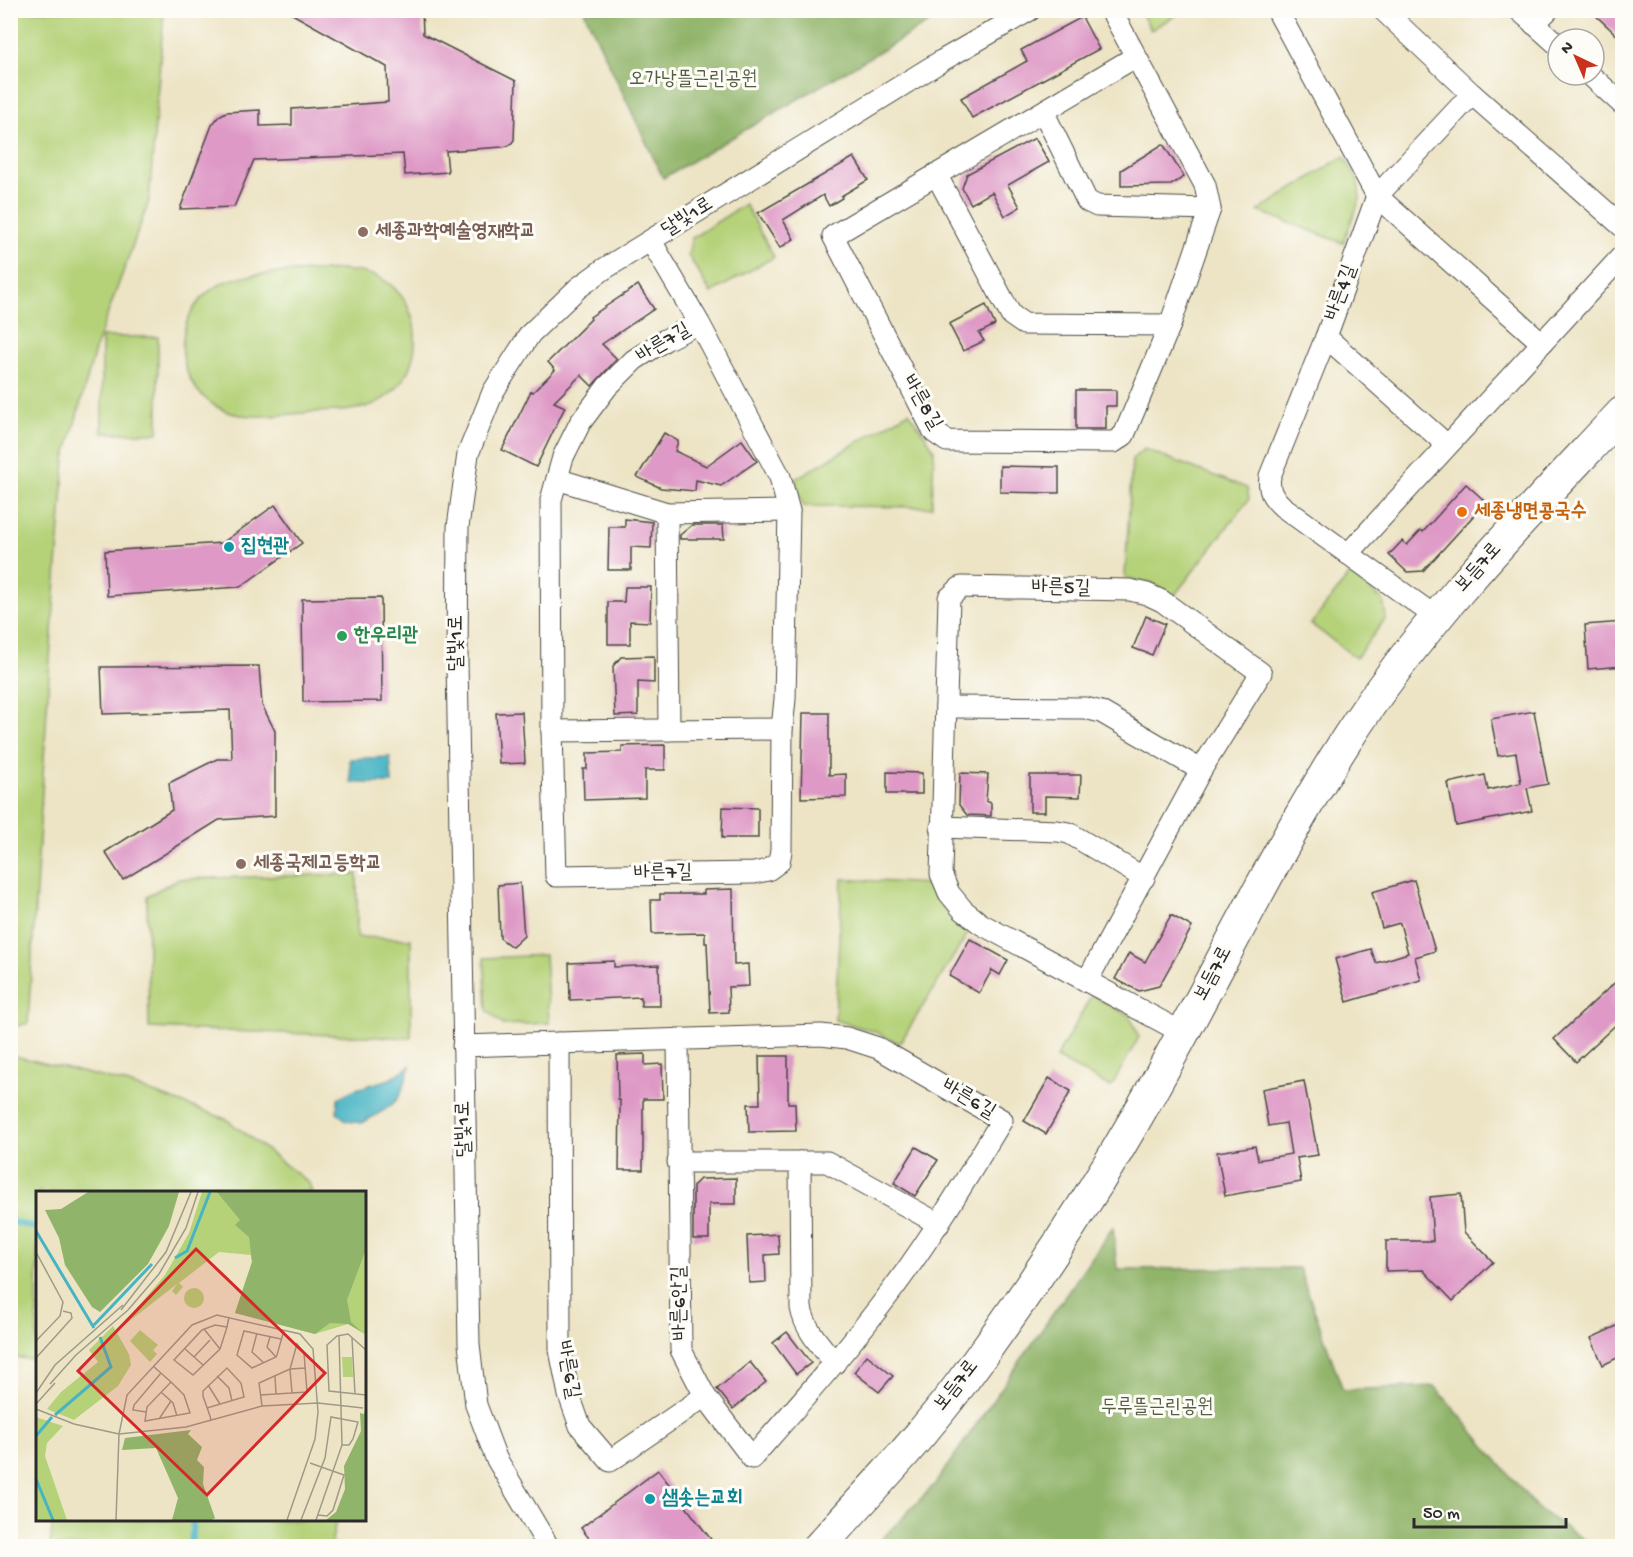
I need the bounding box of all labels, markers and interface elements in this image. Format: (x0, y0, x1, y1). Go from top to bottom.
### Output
north arrow (1546, 27, 1606, 87)
text: N (1558, 38, 1579, 59)
park label: 오가낭뜰근린공원 (629, 69, 757, 92)
street label: 달빛1로 (658, 193, 718, 243)
place label: 세종과학예술영재학교 (375, 219, 536, 244)
marker: 세종과학예술영재학교 (356, 225, 370, 239)
street label: 바른4길 (1320, 262, 1363, 324)
street label: 바른7길 (632, 318, 695, 369)
street label: 바른8길 (896, 371, 947, 434)
place label: 세종냉면콩국수 (1474, 500, 1587, 524)
marker: 세종냉면콩국수 (1455, 505, 1469, 519)
place label: 집현관 (241, 536, 289, 559)
street label: 보듬7로 (1451, 538, 1507, 598)
marker: 집현관 (222, 540, 236, 554)
street label: 바른5길 (1031, 576, 1091, 601)
street label: 달빛1로 (446, 615, 469, 671)
place label: 한우리관 (353, 625, 418, 648)
marker: 한우리관 (335, 629, 349, 643)
place label: 세종국제고등학교 (253, 853, 382, 876)
marker: 세종국제고등학교 (234, 857, 248, 871)
street label: 바른7길 (633, 861, 693, 886)
street label: 보듬7로 (1190, 943, 1238, 1005)
street label: 바른6길 (937, 1074, 999, 1125)
street label: 달빛1로 (453, 1101, 477, 1157)
inset map (36, 1191, 366, 1521)
street label: 바른6안길 (668, 1266, 693, 1340)
street label: 바른6길 (551, 1339, 584, 1401)
street label: 보듬7로 (930, 1356, 984, 1416)
park label: 두루뜰근린공원 (1101, 1397, 1213, 1420)
place label: 샘솟는교회 (661, 1487, 742, 1511)
scale bar (1414, 1491, 1566, 1529)
marker: 샘솟는교회 (643, 1492, 657, 1506)
text: 50 m (1423, 1504, 1460, 1525)

